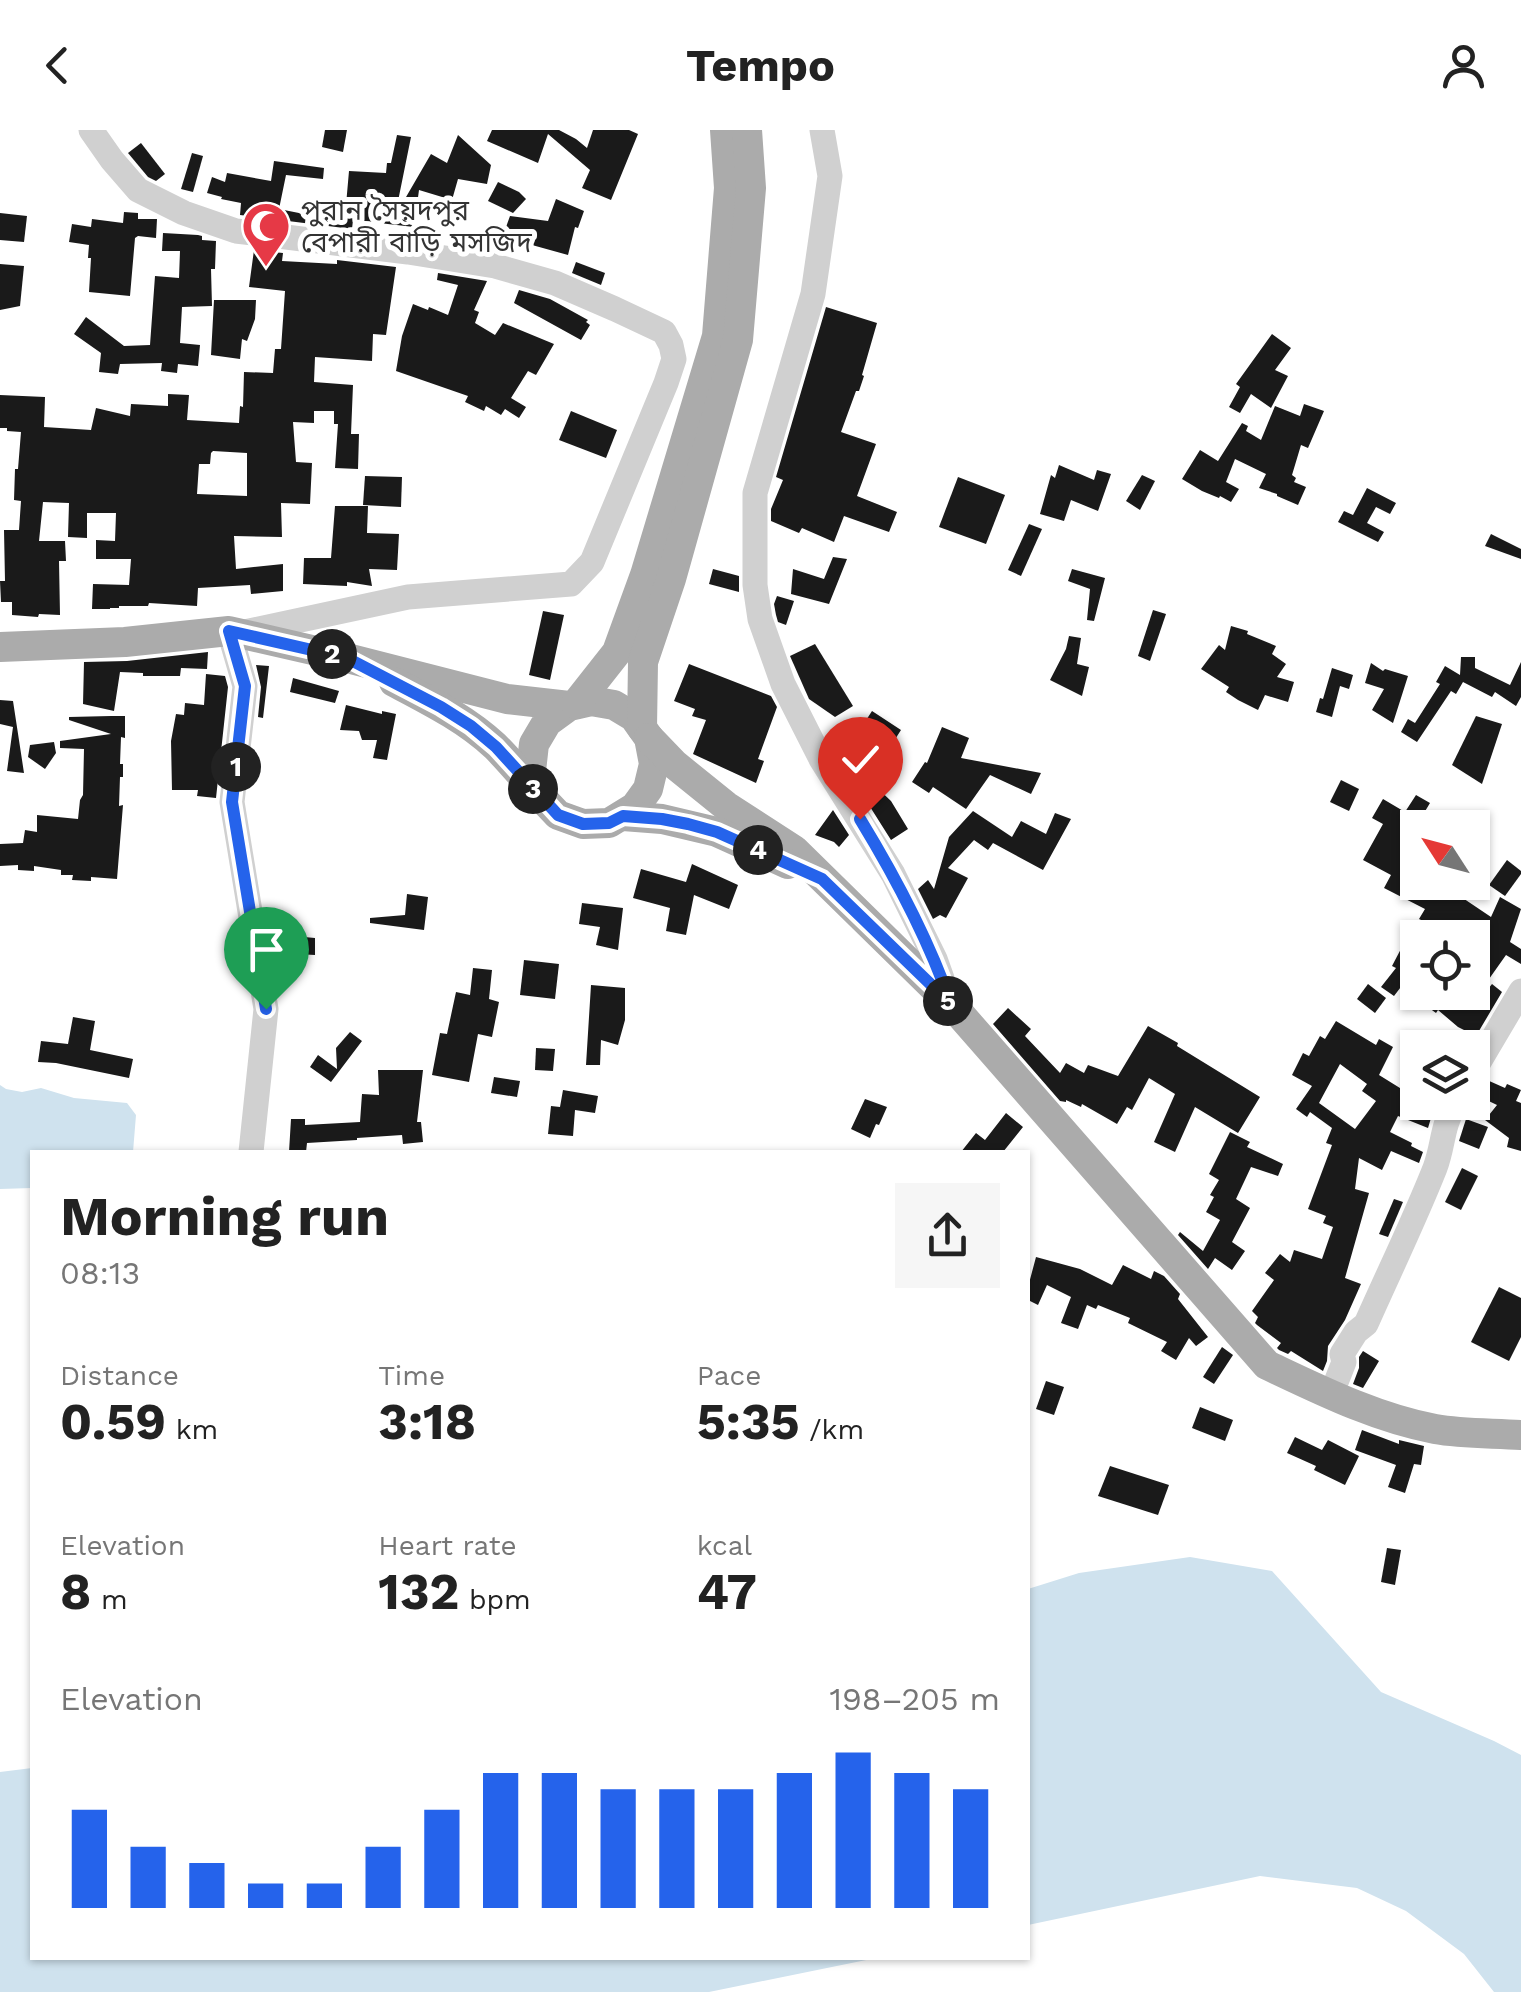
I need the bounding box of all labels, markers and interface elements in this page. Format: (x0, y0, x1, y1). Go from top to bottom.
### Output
icon: back (30, 38, 85, 93)
icon: person (1436, 38, 1491, 93)
text: Tempo (686, 39, 835, 92)
place label: পুরান সৈয়দপুর বেপারী বাড়ি মসজিদ (301, 194, 532, 259)
mosque icon: পুরান সৈয়দপুর বেপারী বাড়ি মসজিদ (240, 200, 292, 268)
pin: 2 (307, 629, 357, 679)
text: 2 (324, 637, 340, 670)
pin (818, 717, 903, 820)
icon: check (833, 732, 888, 787)
pin: 1 (211, 742, 261, 792)
text: 1 (230, 750, 242, 783)
pin: 3 (508, 764, 558, 814)
text: 3 (525, 772, 541, 805)
north arrow (1400, 810, 1490, 900)
map controls (1400, 810, 1490, 1120)
pin: 4 (733, 825, 783, 875)
text: 4 (749, 833, 767, 866)
pin (224, 907, 309, 1010)
button: locate (1400, 920, 1490, 1010)
icon: arrive (239, 922, 294, 977)
pin: 5 (923, 976, 973, 1026)
text: 5 (940, 984, 956, 1017)
button: layers (1400, 1030, 1490, 1120)
button: share (895, 1183, 1000, 1288)
text: Morning run (60, 1184, 389, 1248)
text: 08:13 (60, 1254, 140, 1292)
text: Distance (60, 1359, 179, 1392)
text: Time (378, 1359, 445, 1392)
text: Pace (697, 1359, 761, 1392)
text: 0.59 (60, 1392, 166, 1451)
text: 3:18 (378, 1392, 476, 1451)
text: 5:35 (697, 1392, 800, 1451)
text: km (166, 1413, 218, 1446)
text: /km (800, 1413, 864, 1446)
text: Elevation (60, 1529, 185, 1562)
text: Heart rate (378, 1529, 517, 1562)
text: kcal (697, 1529, 752, 1562)
text: 8 (60, 1562, 91, 1621)
text: 132 (378, 1562, 459, 1621)
text: 47 (697, 1562, 757, 1621)
text: m (91, 1583, 128, 1616)
text: bpm (459, 1583, 531, 1616)
text: Elevation (60, 1680, 203, 1718)
text: 198–205 m (830, 1680, 1000, 1718)

